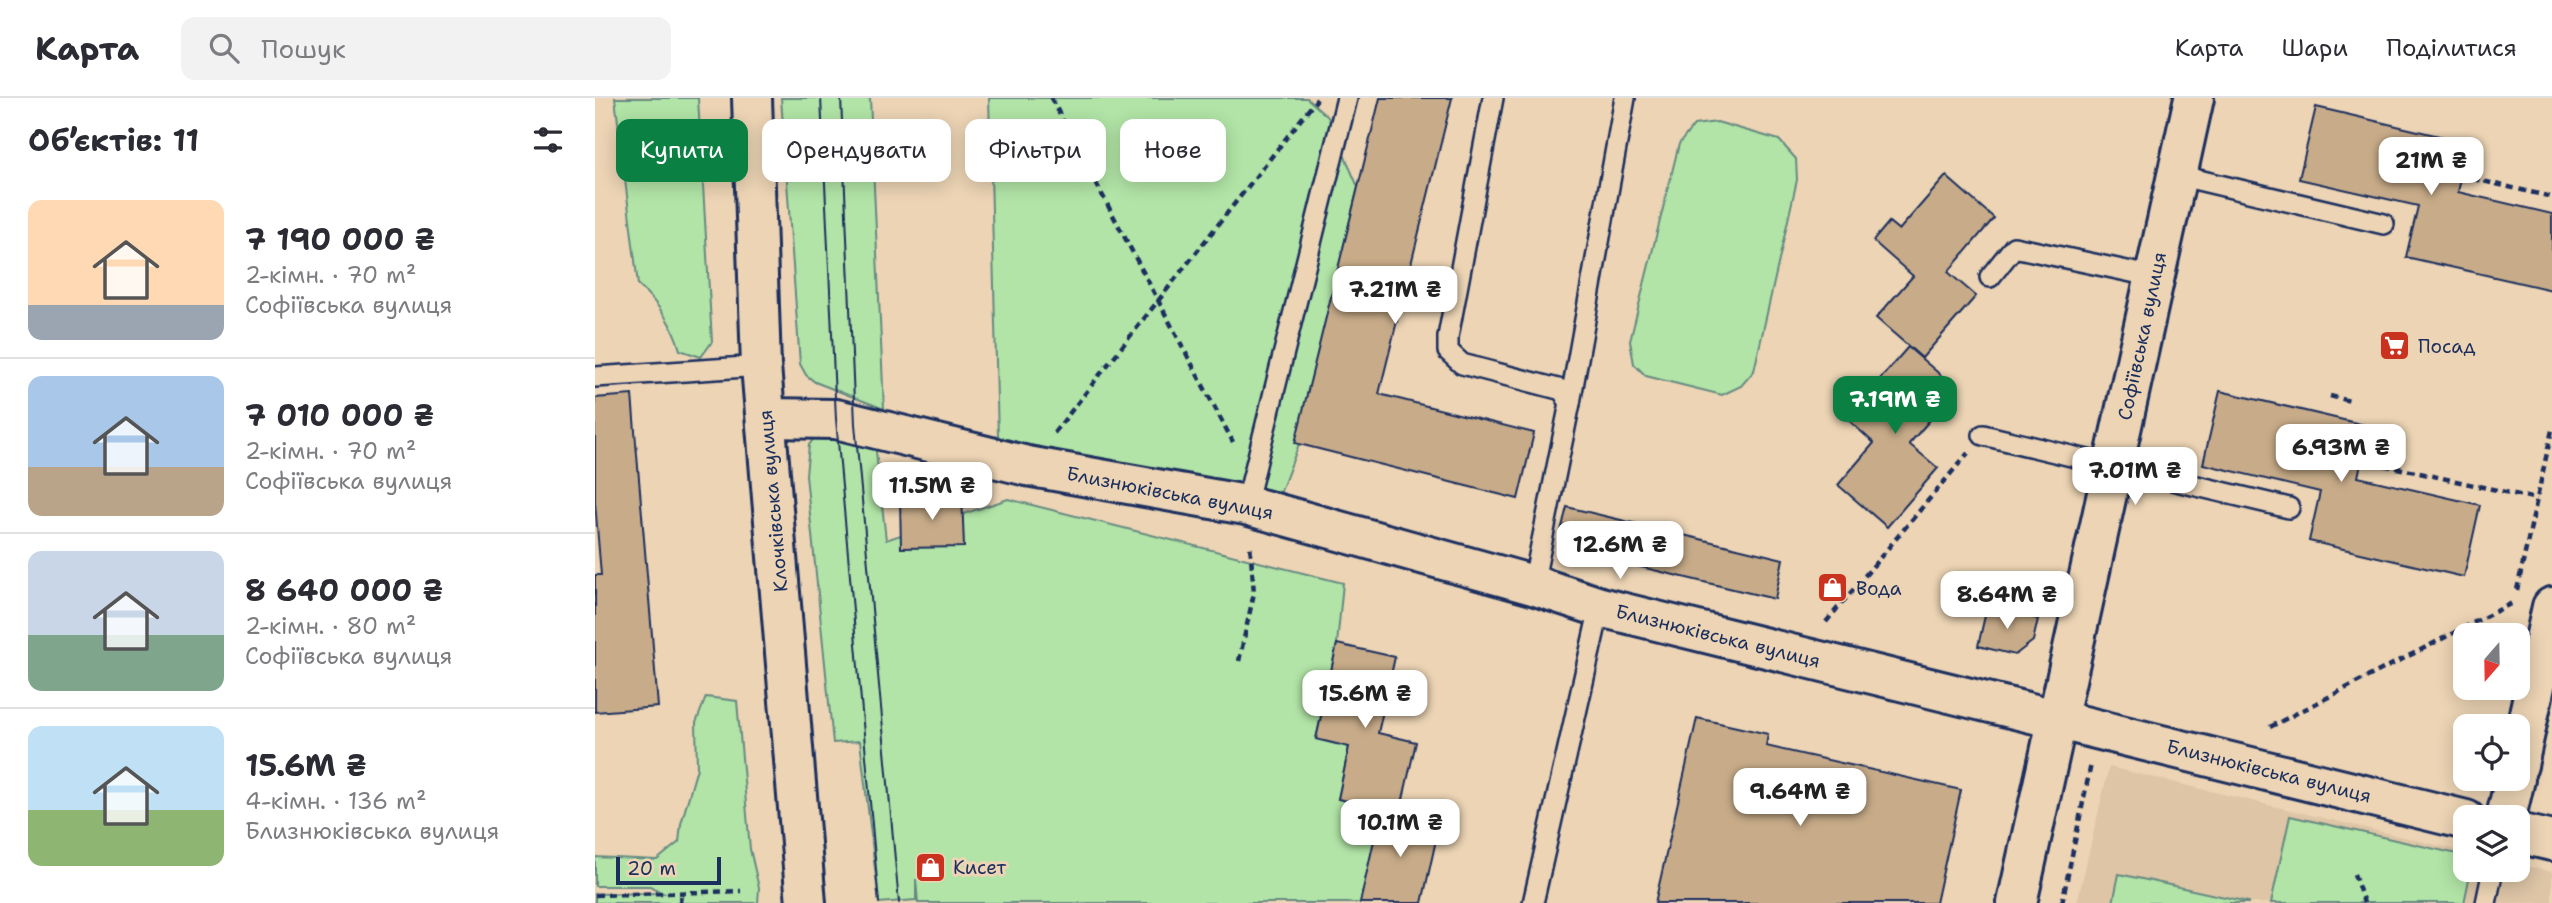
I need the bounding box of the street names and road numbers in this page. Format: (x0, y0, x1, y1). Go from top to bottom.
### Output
street label: Софіївська вулиця (2112, 250, 2172, 422)
street label: Клочківська вулиця (753, 409, 793, 593)
street label: Близнюківська вулиця (1064, 461, 1276, 525)
street label: Близнюківська вулиця (1613, 598, 1823, 674)
street label: Близнюківська вулиця (2164, 733, 2374, 809)

